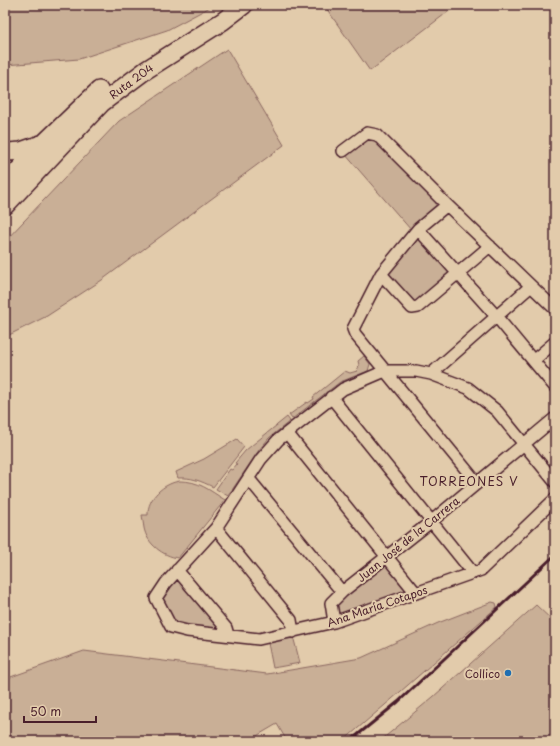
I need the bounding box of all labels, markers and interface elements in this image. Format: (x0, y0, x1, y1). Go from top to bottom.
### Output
street label: Ruta 204 (105, 59, 157, 103)
district label: TORREONES V (419, 472, 519, 490)
street label: Juan José de la Carrera (353, 492, 463, 586)
street label: Ana María Cotapos (325, 581, 429, 631)
place label: Collico (465, 665, 500, 682)
marker: Collico (503, 668, 513, 678)
scale bar (24, 698, 96, 724)
text: 50 m (30, 702, 61, 720)

